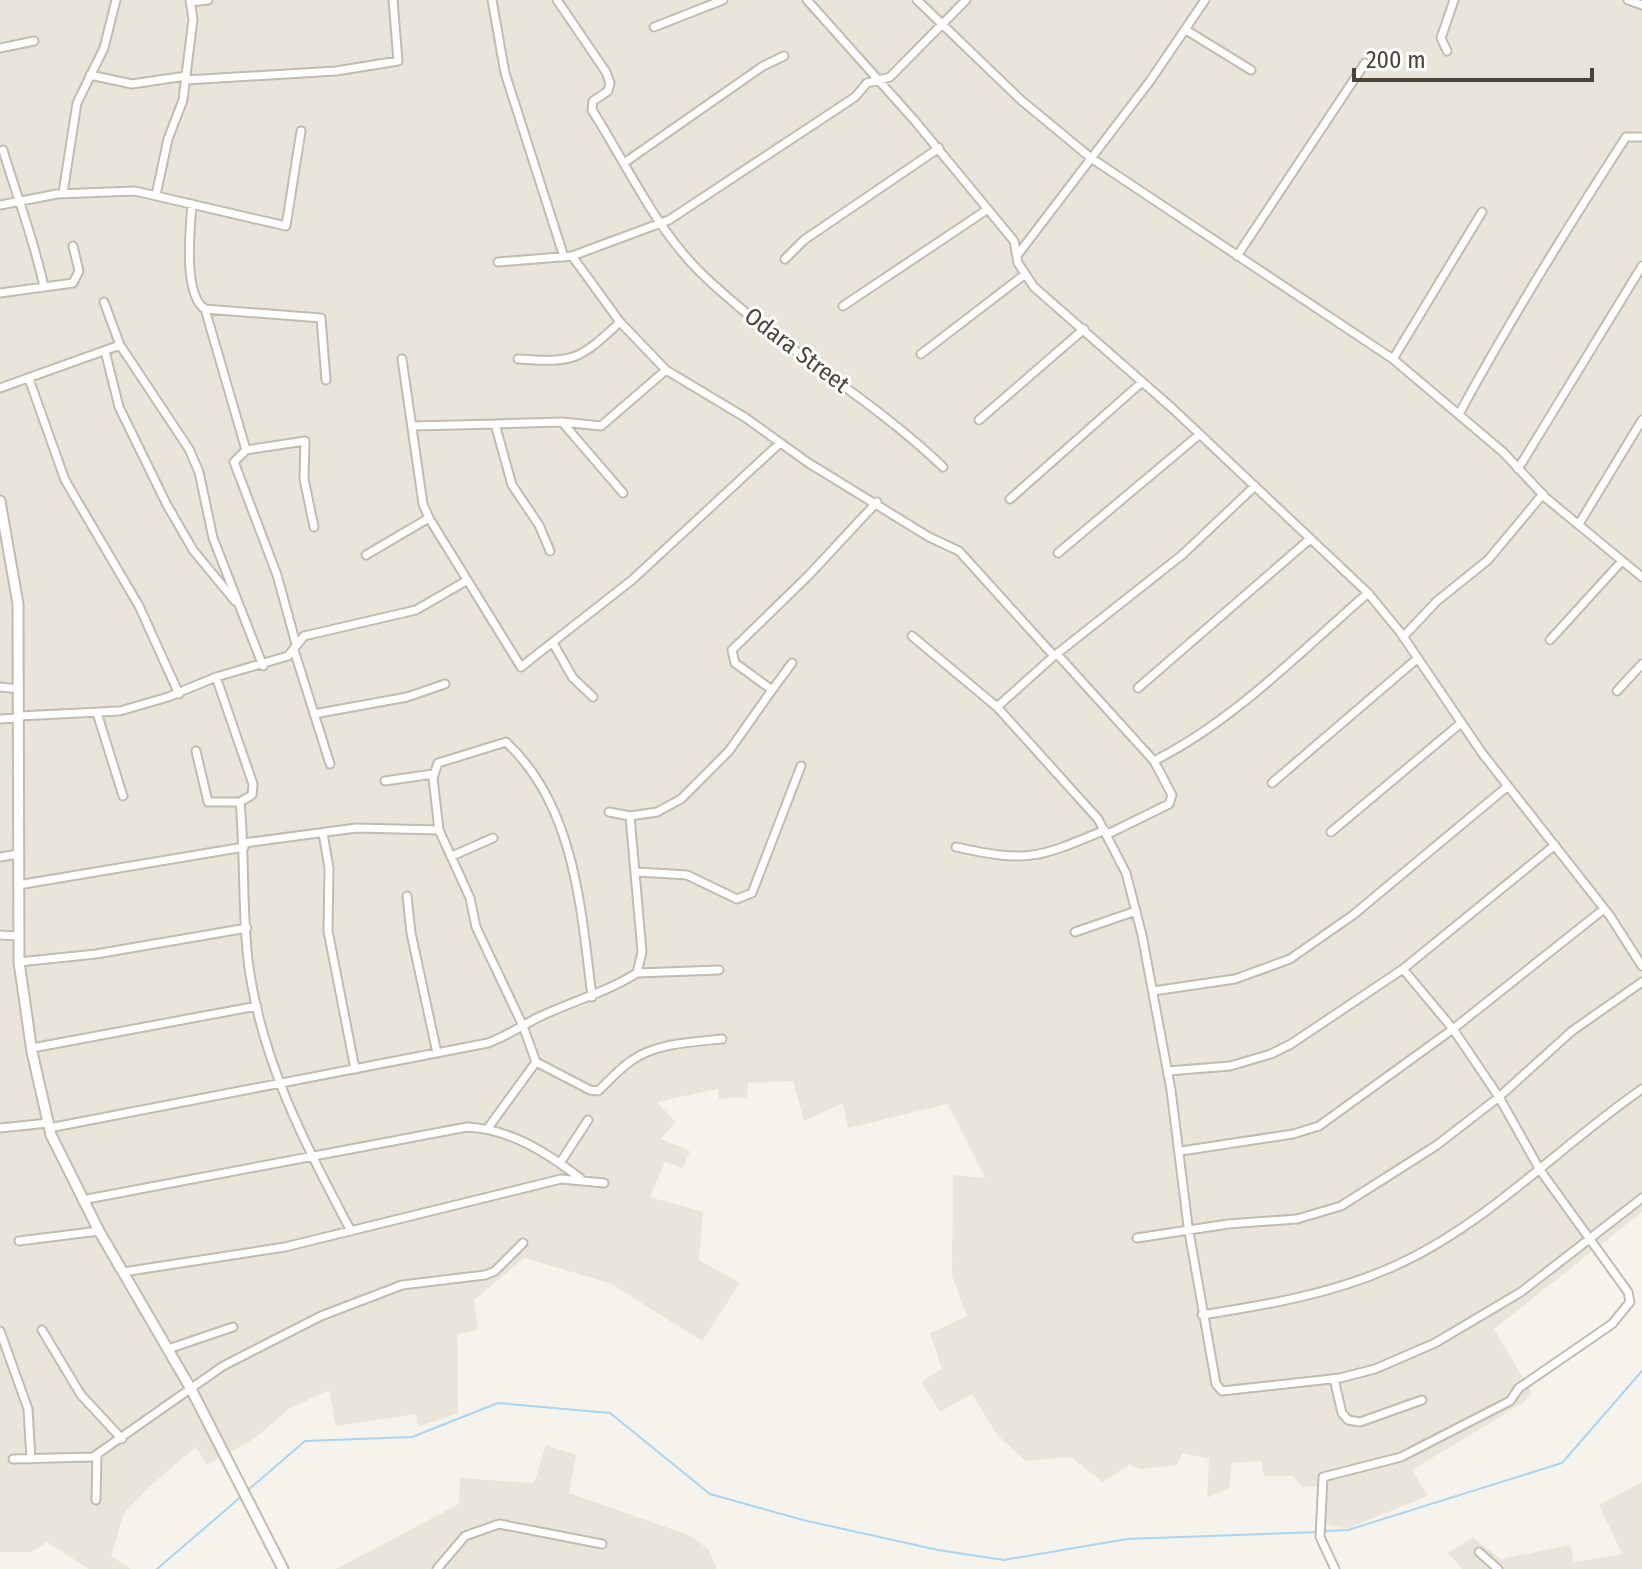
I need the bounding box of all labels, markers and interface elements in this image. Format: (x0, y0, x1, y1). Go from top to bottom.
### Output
scale bar (1354, 32, 1592, 82)
text: 200 m (1366, 46, 1426, 74)
street label: Odara Street (739, 302, 855, 399)

